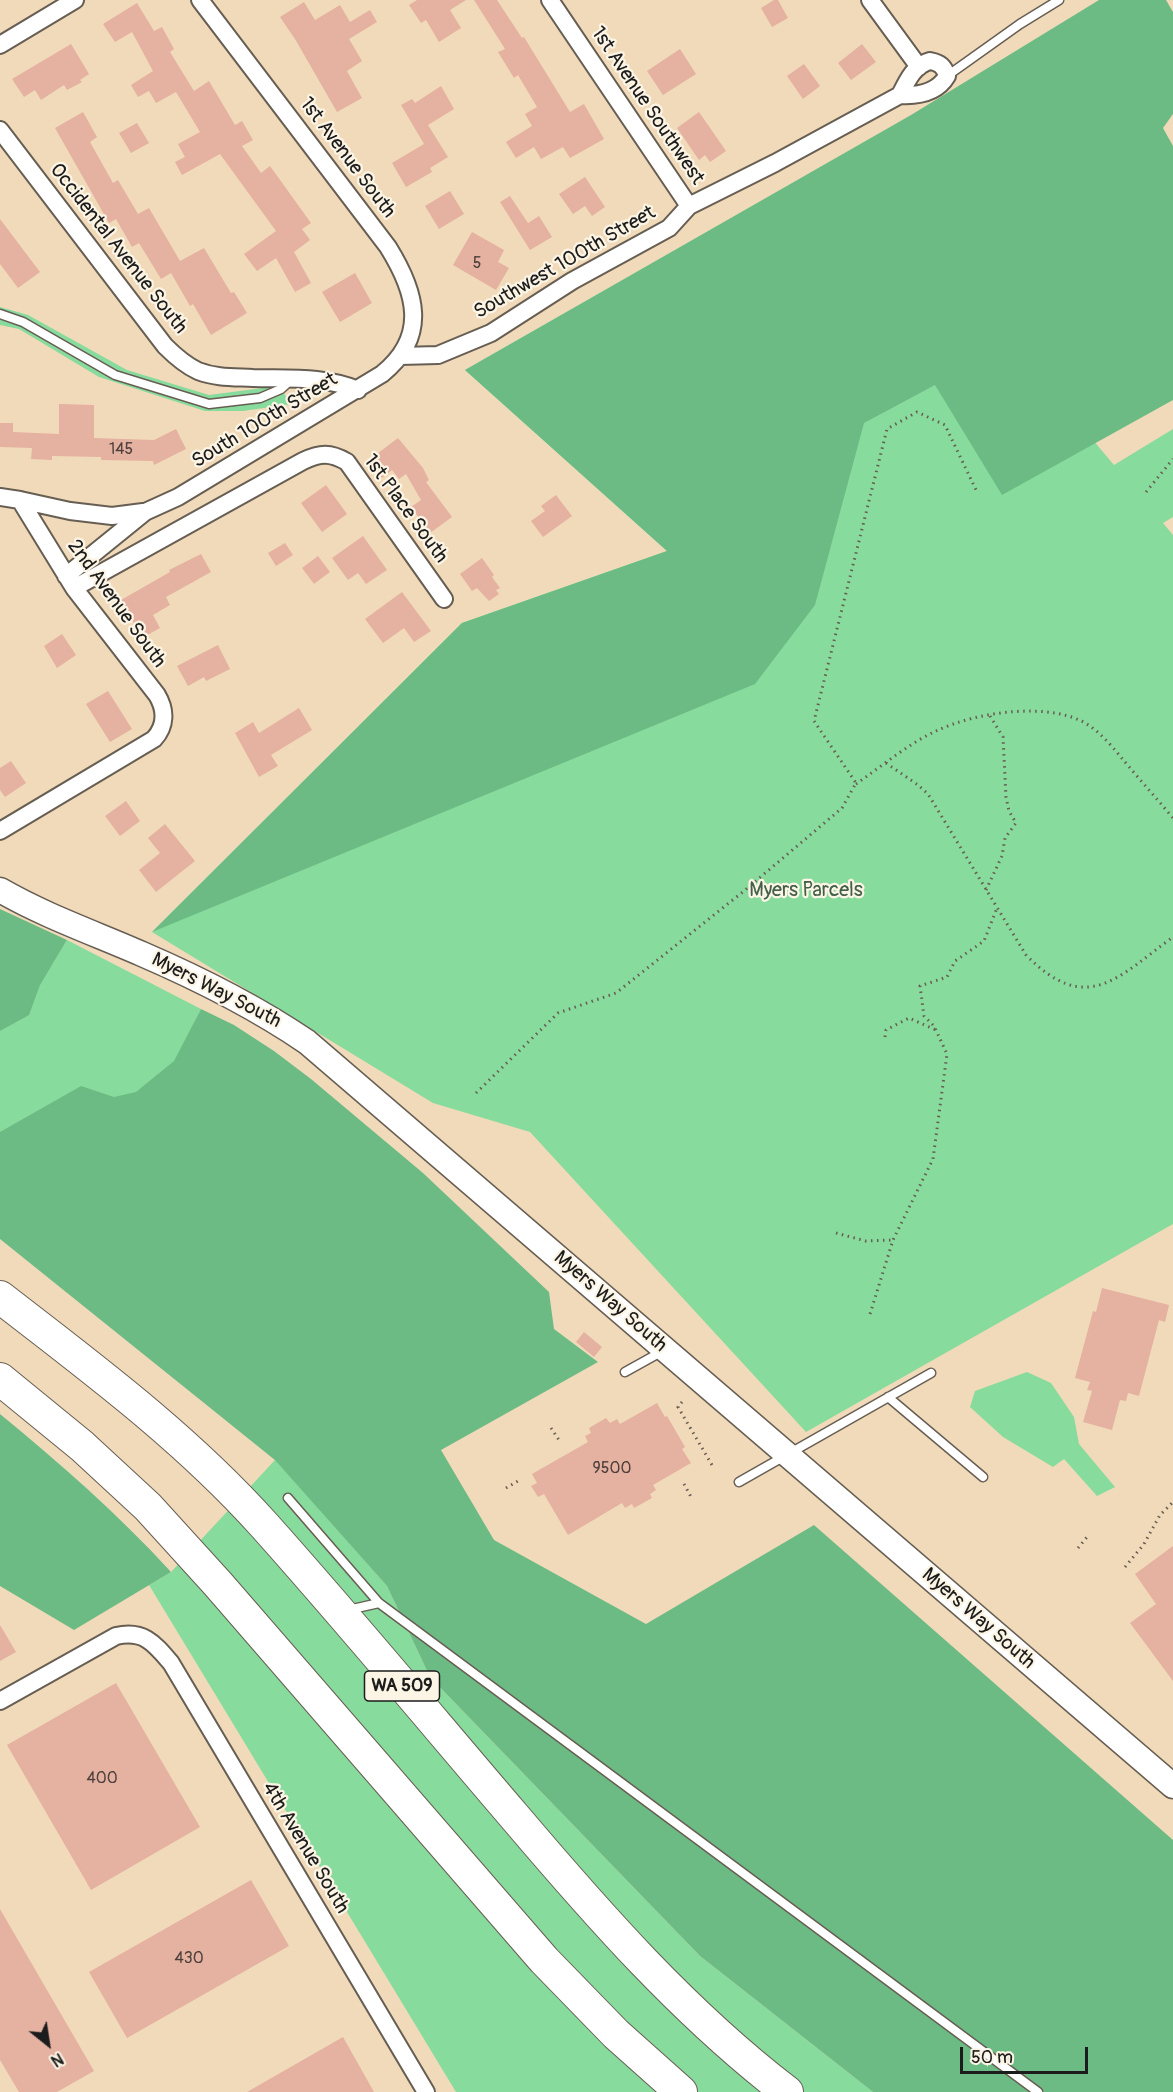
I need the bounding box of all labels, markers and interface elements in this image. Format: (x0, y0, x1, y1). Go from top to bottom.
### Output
street label: 1st Avenue Southwest (585, 23, 709, 189)
street label: 1st Avenue South (294, 93, 400, 223)
street label: Occidental Avenue South (44, 159, 192, 339)
street label: Southwest 100th Street (470, 201, 660, 325)
house number: 5 (473, 254, 481, 274)
street label: South 100th Street (188, 368, 342, 474)
house number: 145 (109, 440, 133, 460)
street label: 1st Place South (358, 450, 452, 568)
street label: 2nd Avenue South (62, 535, 170, 673)
park label: Myers Parcels (749, 879, 863, 903)
street label: Myers Way South (147, 948, 285, 1034)
street label: Myers Way South (548, 1246, 672, 1358)
house number: 9500 (593, 1459, 631, 1479)
street label: Myers Way South (916, 1563, 1040, 1675)
road number: WA 509 (364, 1671, 440, 1701)
house number: 400 (86, 1769, 118, 1789)
street label: 4th Avenue South (256, 1778, 354, 1918)
house number: 430 (174, 1949, 204, 1969)
north arrow (18, 2014, 78, 2074)
scale bar (963, 2035, 1090, 2073)
text: 50 m (971, 2046, 1013, 2069)
text: N (47, 2048, 67, 2071)

